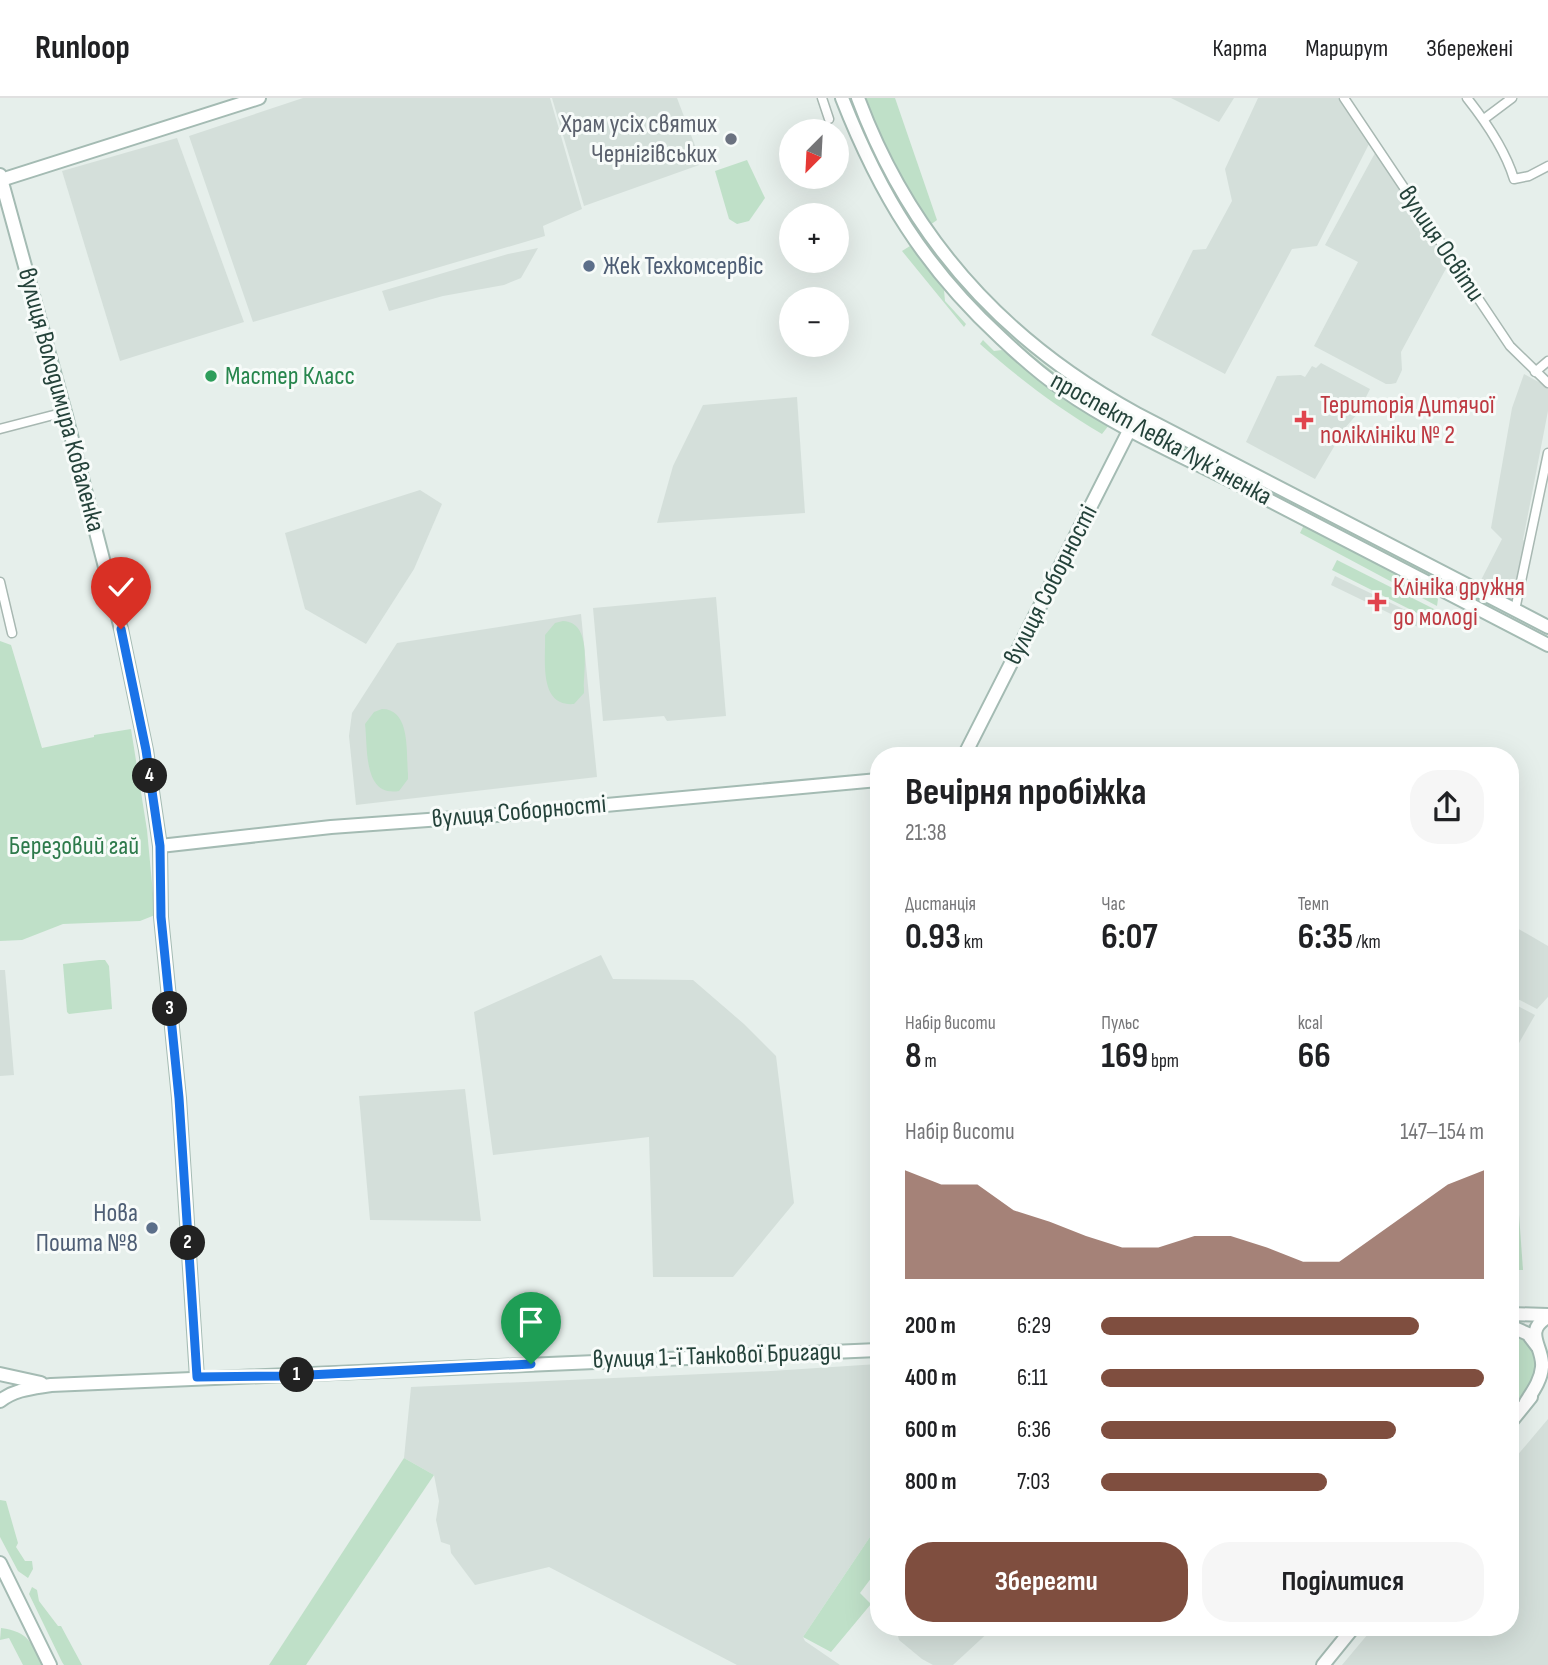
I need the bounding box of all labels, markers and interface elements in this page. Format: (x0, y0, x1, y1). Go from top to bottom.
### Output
text: Runloop (35, 28, 130, 68)
text: Карта (1213, 34, 1267, 63)
text: Маршрут (1305, 34, 1388, 63)
text: Збережені (1426, 34, 1513, 63)
place label: Храм усіх святих Чернігівських (560, 109, 717, 170)
north arrow (779, 119, 849, 189)
map controls (779, 119, 849, 357)
marker: Храм усіх святих Чернігівських (723, 131, 739, 147)
street label: вулиця Освіти (1391, 180, 1491, 308)
button: + (779, 203, 849, 273)
place label: Жек Техкомсервіс (603, 251, 764, 282)
marker: Жек Техкомсервіс (581, 258, 597, 274)
street label: вулиця Володимира Коваленка (11, 265, 111, 535)
button: − (779, 287, 849, 357)
place label: Мастер Класс (225, 361, 355, 392)
street label: проспект Левка Лукʼяненка (1045, 365, 1277, 513)
marker: Мастер Класс (203, 368, 219, 384)
place label: Територія Дитячої поліклініки № 2 (1320, 390, 1496, 451)
marker: Територія Дитячої поліклініки № 2 (1294, 410, 1314, 430)
street label: вулиця Соборності (998, 500, 1104, 670)
pin (91, 557, 151, 629)
icon: check (102, 568, 140, 606)
place label: Клініка дружня до молоді (1393, 572, 1525, 633)
marker: Клініка дружня до молоді (1367, 592, 1387, 612)
pin: 4 (132, 758, 168, 794)
text: 4 (145, 764, 154, 787)
text: Вечірня пробіжка (905, 770, 1147, 815)
button: share (1410, 770, 1484, 844)
street label: вулиця Соборності (431, 789, 607, 835)
text: 21:38 (905, 819, 947, 847)
park label: Березовий гай (9, 831, 139, 862)
text: Дистанція (905, 893, 976, 916)
text: Час (1101, 893, 1125, 916)
text: Темп (1298, 893, 1329, 916)
text: 0.93 (905, 916, 961, 959)
text: 6:07 (1101, 916, 1158, 959)
text: 6:35 (1298, 916, 1353, 959)
text: km (961, 931, 983, 954)
text: /km (1353, 931, 1381, 954)
pin: 3 (152, 992, 188, 1026)
text: 3 (165, 997, 174, 1020)
text: Набір висоти (905, 1012, 996, 1035)
text: Пульс (1101, 1012, 1140, 1035)
text: kcal (1298, 1012, 1323, 1035)
text: 8 (905, 1035, 922, 1078)
text: 169 (1101, 1035, 1148, 1078)
text: 66 (1298, 1035, 1331, 1078)
text: m (922, 1050, 937, 1073)
text: bpm (1148, 1050, 1179, 1073)
text: Набір висоти (905, 1118, 1015, 1146)
text: 147–154 m (1400, 1118, 1484, 1146)
place label: Нова Пошта №8 (36, 1198, 138, 1259)
marker: Нова Пошта №8 (144, 1220, 160, 1236)
pin: 2 (170, 1226, 206, 1260)
text: 2 (183, 1231, 192, 1254)
pin (501, 1292, 561, 1364)
icon: arrive (512, 1303, 550, 1341)
text: 200 m (905, 1312, 956, 1340)
text: 6:29 (1017, 1312, 1051, 1340)
street label: вулиця 1-ї Танкової Бригади (592, 1336, 842, 1376)
pin: 1 (280, 1358, 314, 1392)
text: 1 (293, 1363, 300, 1386)
text: 400 m (905, 1364, 956, 1392)
text: 6:11 (1017, 1364, 1048, 1392)
text: 600 m (905, 1416, 957, 1444)
text: 6:36 (1017, 1416, 1051, 1444)
text: 800 m (905, 1468, 957, 1496)
text: 7:03 (1017, 1468, 1050, 1496)
button: Зберегти (905, 1542, 1188, 1622)
button: Поділитися (1202, 1542, 1484, 1622)

